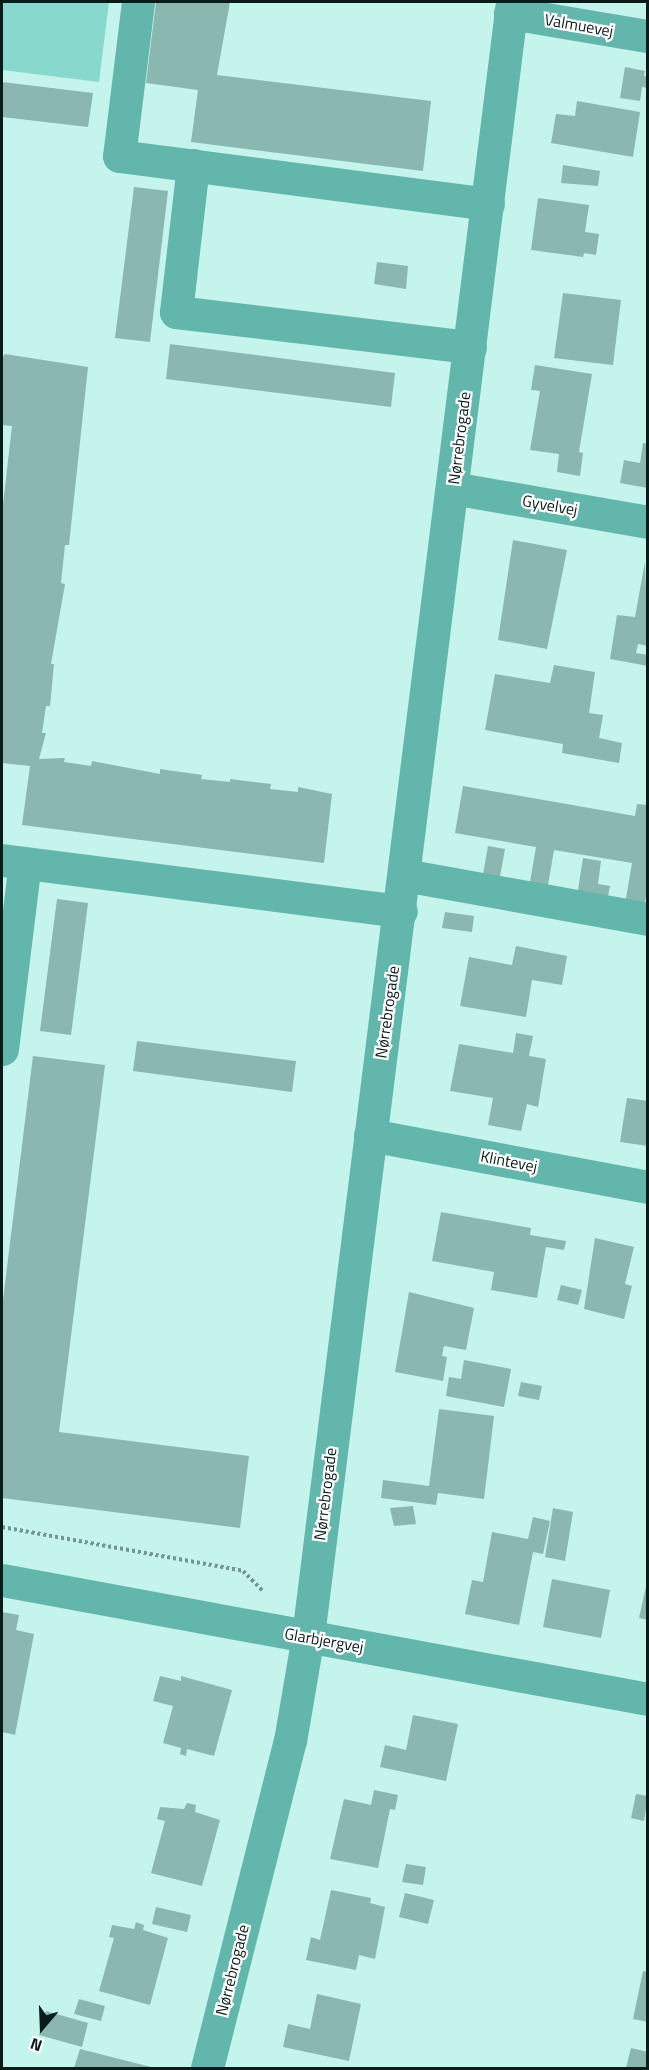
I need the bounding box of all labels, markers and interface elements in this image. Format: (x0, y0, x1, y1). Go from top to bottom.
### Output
street label: Valmuevej (543, 10, 615, 40)
street label: Nørrebrogade (444, 391, 474, 485)
street label: Gyvelvej (521, 491, 579, 519)
street label: Nørrebrogade (371, 965, 403, 1059)
street label: Klintevej (479, 1146, 539, 1176)
street label: Nørrebrogade (310, 1447, 340, 1541)
street label: Glarbjergvej (283, 1624, 365, 1656)
street label: Nørrebrogade (211, 1922, 253, 2018)
north arrow (12, 1998, 72, 2058)
text: N (27, 2032, 45, 2058)

